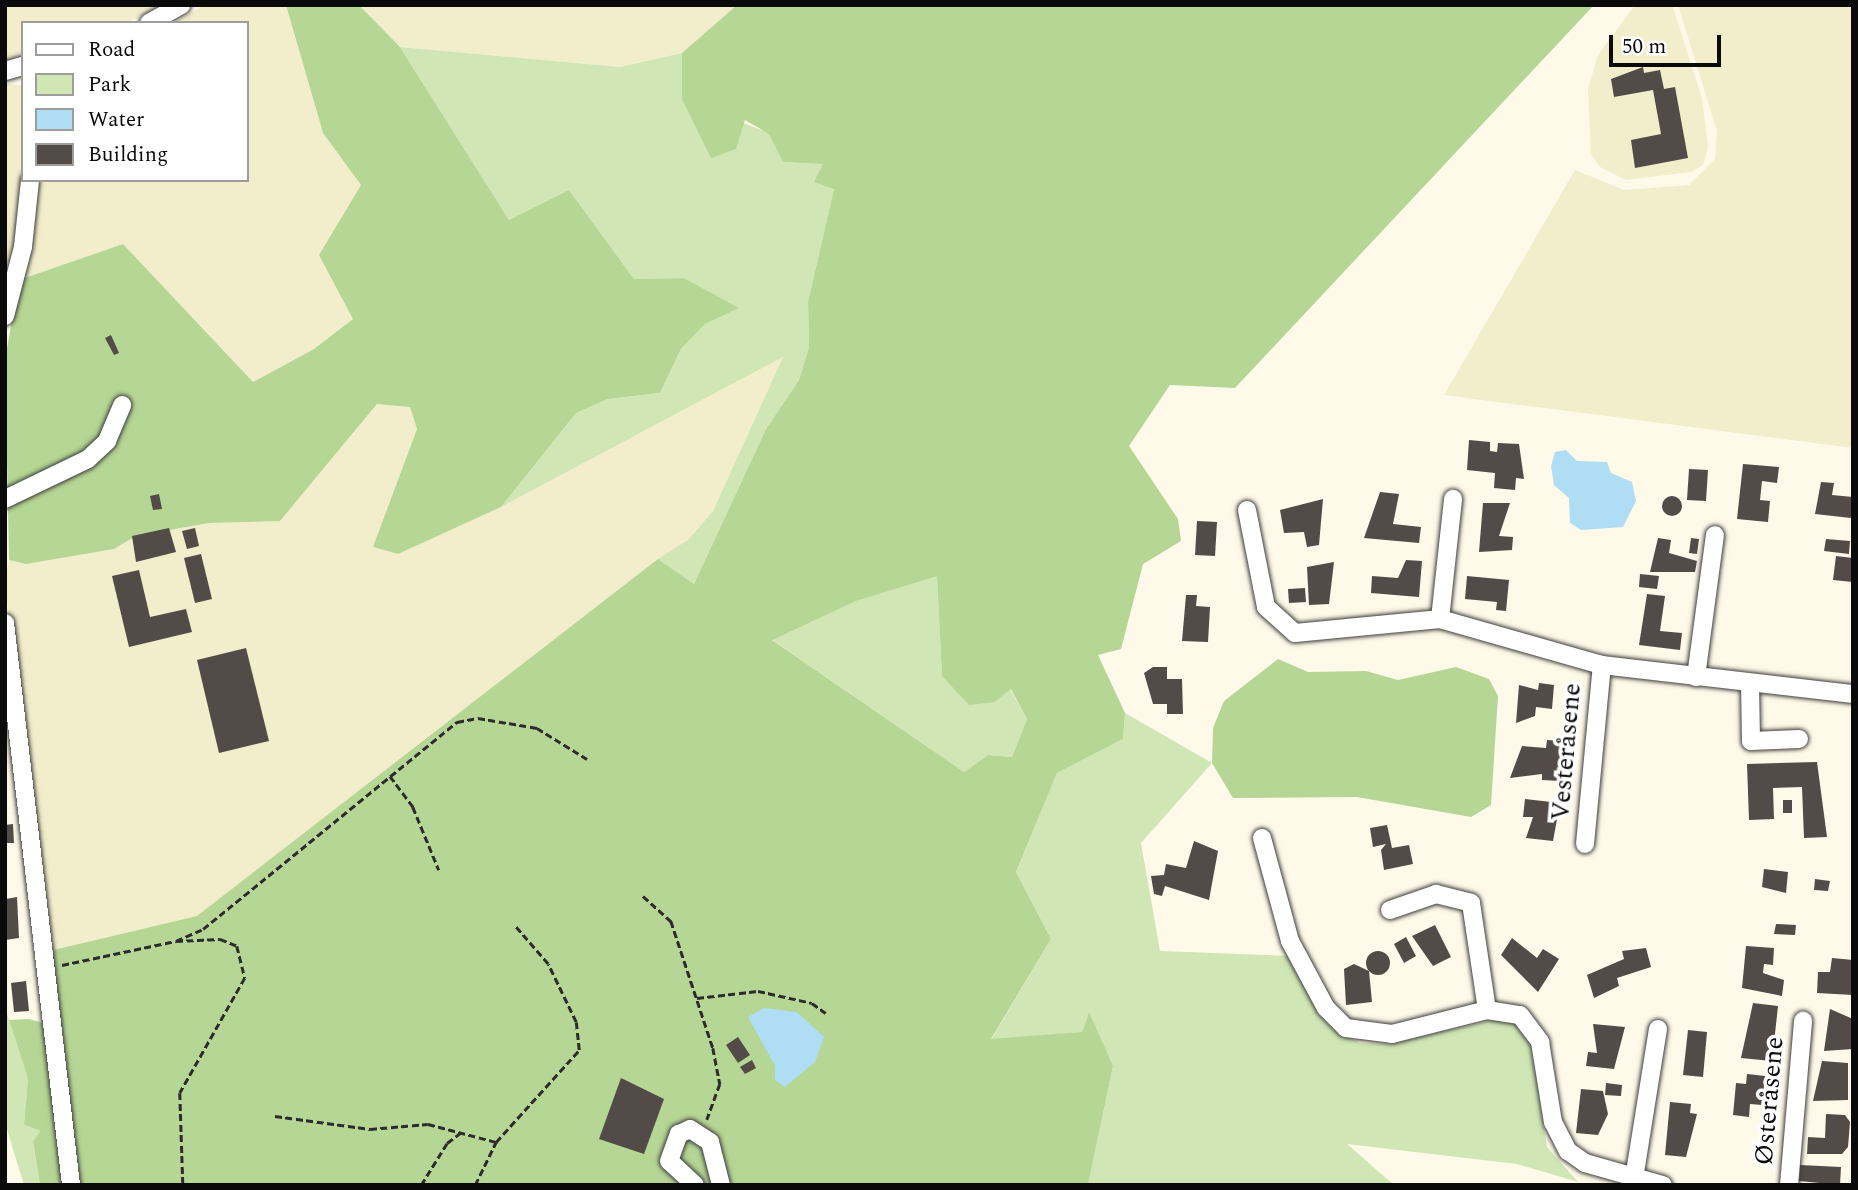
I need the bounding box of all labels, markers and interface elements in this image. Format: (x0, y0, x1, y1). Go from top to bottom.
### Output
legend (21, 21, 248, 182)
scale bar (1613, 21, 1725, 65)
text: 50 m (1622, 31, 1666, 63)
text: Road (88, 34, 135, 66)
text: Park (88, 69, 131, 101)
text: Water (88, 104, 144, 136)
text: Building (88, 139, 168, 171)
street label: Vesteråsene (1545, 682, 1589, 822)
street label: Østeråsene (1749, 1036, 1791, 1166)

